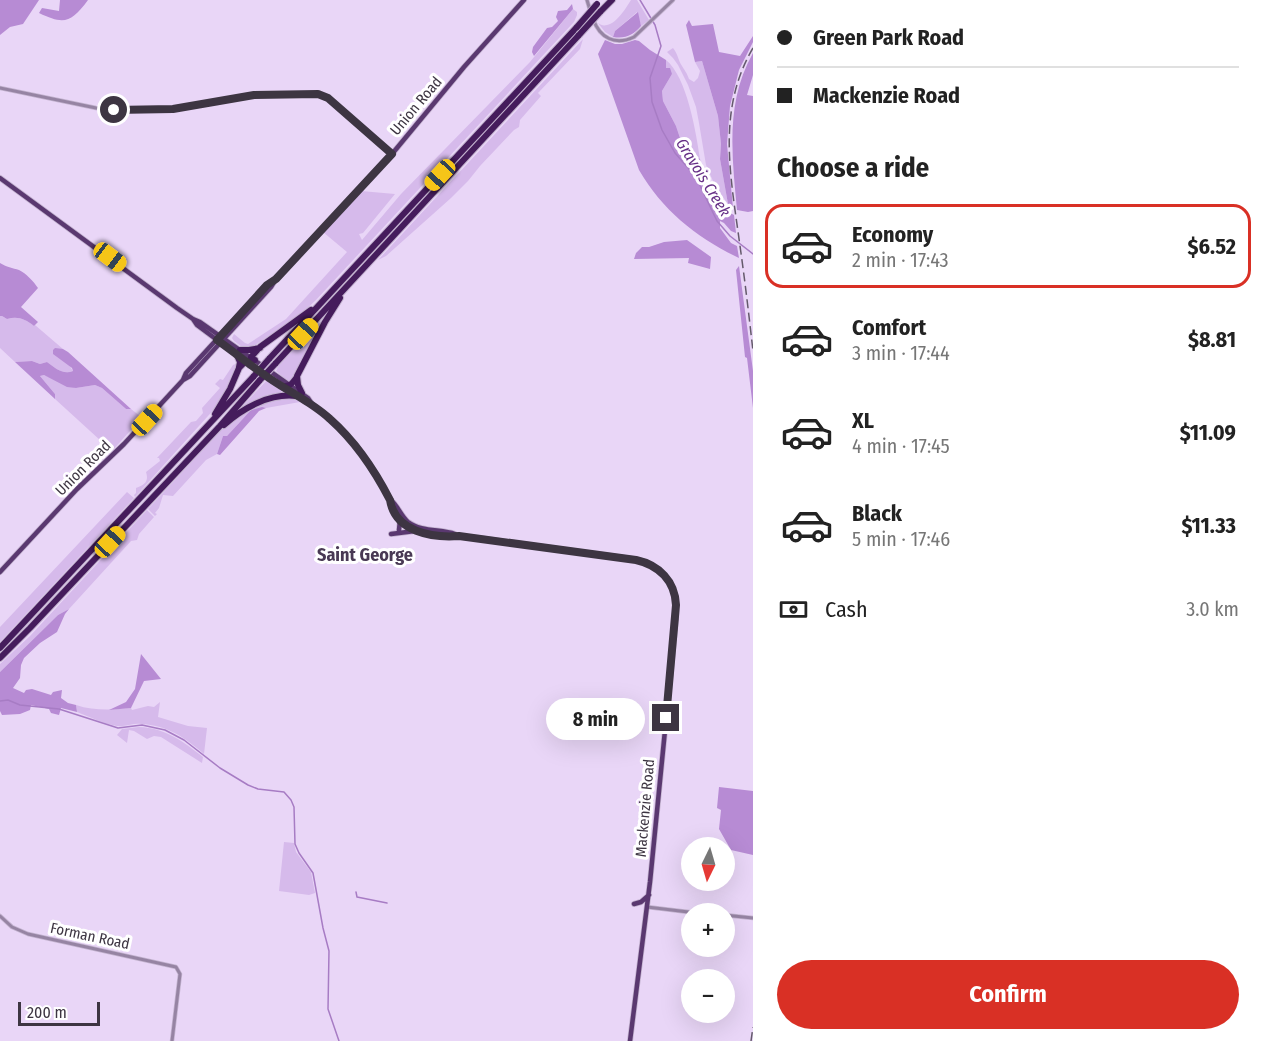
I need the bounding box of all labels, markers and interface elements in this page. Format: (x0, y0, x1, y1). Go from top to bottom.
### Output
text: Green Park Road (813, 24, 964, 51)
street label: Union Road (386, 73, 446, 139)
text: Mackenzie Road (813, 82, 960, 109)
route start (100, 96, 127, 123)
water label: Gravois Creek (672, 135, 735, 220)
text: Choose a ride (777, 152, 929, 184)
car (421, 156, 459, 194)
icon: car (780, 219, 834, 273)
text: Economy (852, 221, 933, 248)
text: $6.52 (1188, 233, 1236, 260)
car (90, 239, 130, 275)
text: 2 min · 17:43 (852, 248, 949, 272)
icon: car (780, 312, 834, 366)
text: Comfort (852, 314, 926, 341)
car (284, 315, 322, 353)
text: $8.81 (1188, 326, 1236, 353)
text: 3 min · 17:44 (852, 341, 950, 365)
car (128, 401, 166, 439)
icon: car (780, 405, 834, 459)
text: XL (852, 407, 874, 434)
text: $11.09 (1180, 419, 1236, 446)
text: 4 min · 17:45 (852, 434, 950, 458)
street label: Union Road (52, 437, 114, 499)
icon: car (780, 498, 834, 552)
text: Black (852, 500, 902, 527)
text: $11.33 (1181, 512, 1236, 539)
car (91, 523, 129, 561)
text: 5 min · 17:46 (852, 527, 950, 551)
district label: Saint George (317, 544, 413, 566)
icon: cash (777, 593, 810, 626)
text: Cash (825, 596, 868, 623)
text: 3.0 km (1186, 597, 1239, 621)
callout: 8 min (546, 697, 645, 739)
route end (652, 704, 679, 731)
text: 8 min (573, 707, 618, 731)
street label: Mackenzie Road (632, 758, 658, 858)
north arrow (681, 837, 735, 891)
map controls (681, 837, 735, 1023)
button: + (681, 903, 735, 957)
street label: Forman Road (49, 919, 131, 953)
button: Confirm (777, 960, 1239, 1029)
button: − (681, 969, 735, 1023)
scale bar (18, 999, 100, 1026)
text: 200 m (27, 1003, 67, 1022)

